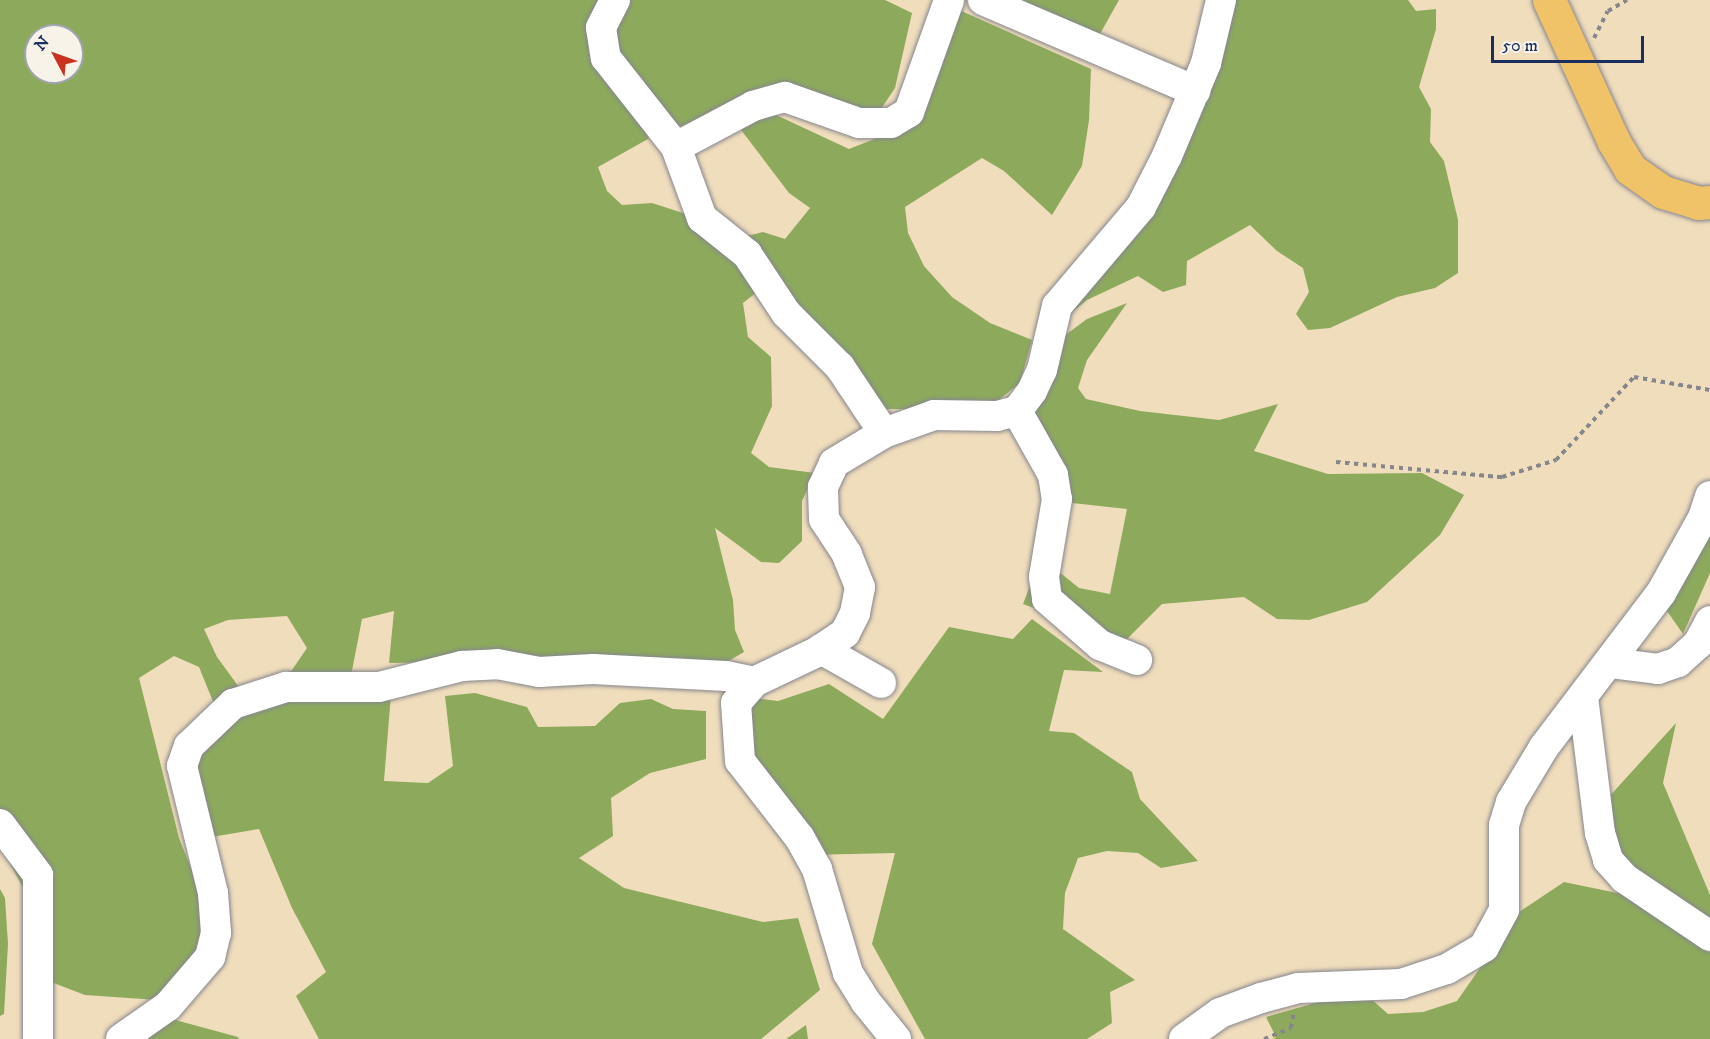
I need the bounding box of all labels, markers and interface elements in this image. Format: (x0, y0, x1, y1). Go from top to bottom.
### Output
north arrow (24, 24, 84, 84)
scale bar (1494, 24, 1647, 62)
text: N (30, 32, 54, 55)
text: 50 m (1502, 35, 1538, 57)

